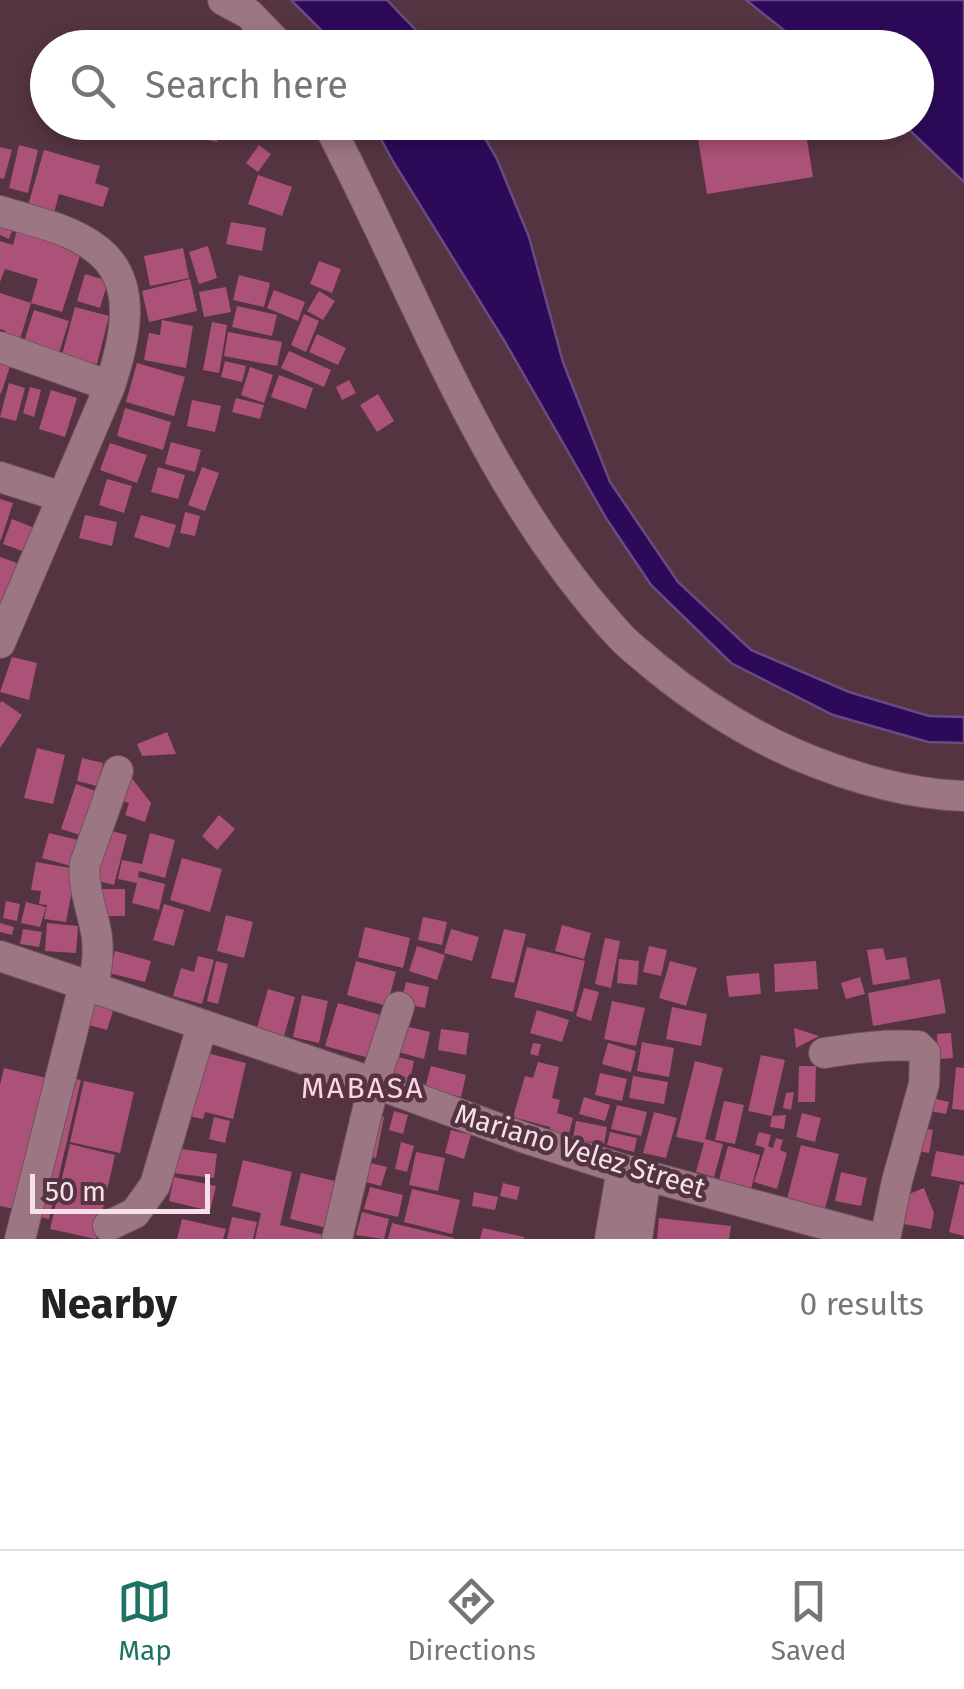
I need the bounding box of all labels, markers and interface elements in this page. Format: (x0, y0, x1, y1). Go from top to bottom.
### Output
search box (30, 30, 934, 140)
icon: search (65, 58, 120, 113)
text: Search here (145, 62, 348, 108)
district label: MABASA (301, 1070, 425, 1106)
street label: Mariano Velez Street (451, 1097, 710, 1205)
scale bar (30, 1169, 210, 1214)
text: 50 m (45, 1175, 106, 1208)
text: Nearby (40, 1279, 177, 1329)
text: 0 results (799, 1285, 924, 1323)
tab: Map (117, 1574, 172, 1667)
tab: Directions (407, 1574, 536, 1667)
tab: Saved (771, 1574, 847, 1667)

